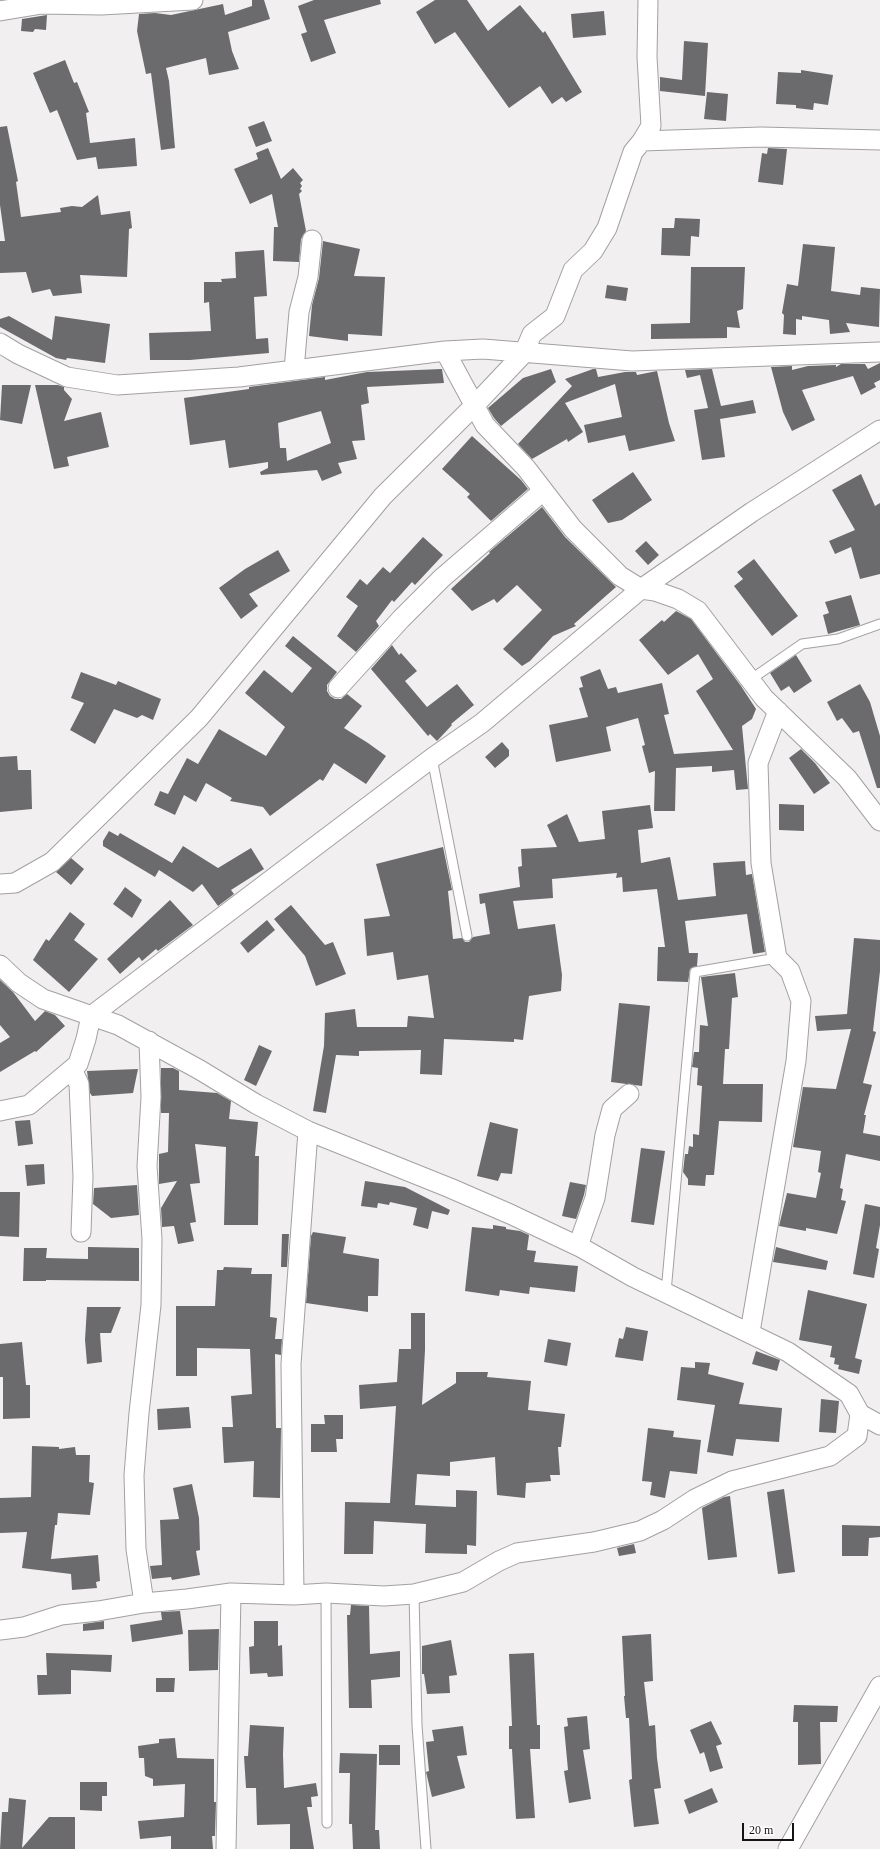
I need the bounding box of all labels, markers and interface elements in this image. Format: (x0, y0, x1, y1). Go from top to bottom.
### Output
scale bar (744, 1815, 796, 1841)
text: 20 m (749, 1823, 773, 1837)

